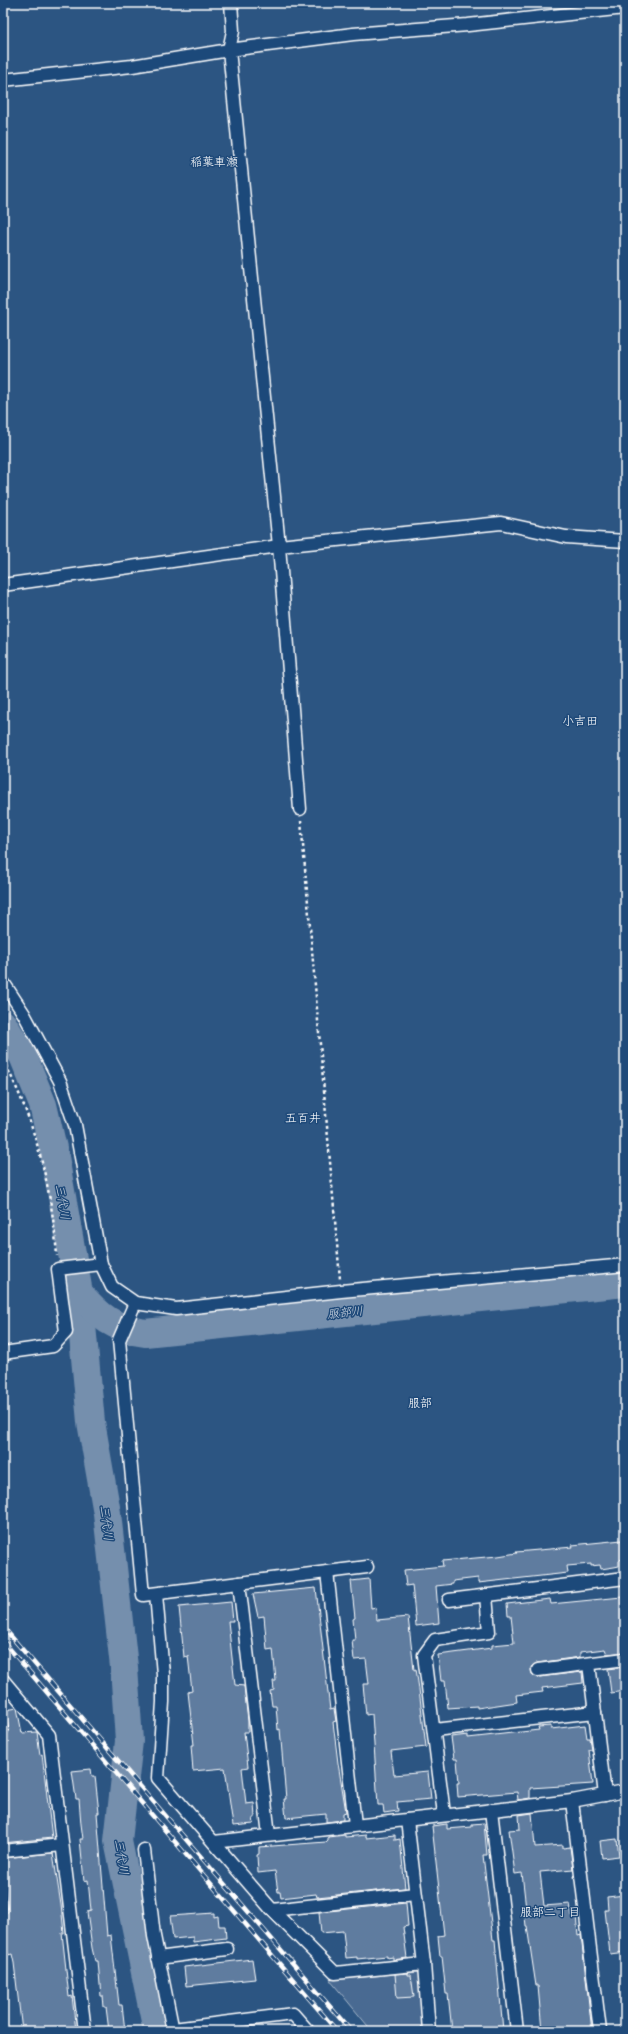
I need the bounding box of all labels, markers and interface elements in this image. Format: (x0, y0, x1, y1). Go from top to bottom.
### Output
district label: 稲葉車瀬 (190, 154, 238, 169)
district label: 小吉田 (562, 713, 598, 728)
district label: 五百井 (285, 1110, 321, 1125)
water label: 三代川 (52, 1183, 74, 1221)
water label: 服部川 (326, 1303, 364, 1321)
district label: 服部 (408, 1395, 432, 1410)
water label: 三代川 (97, 1504, 117, 1542)
water label: 三代川 (112, 1838, 132, 1876)
district label: 服部二丁目 (520, 1904, 580, 1919)

